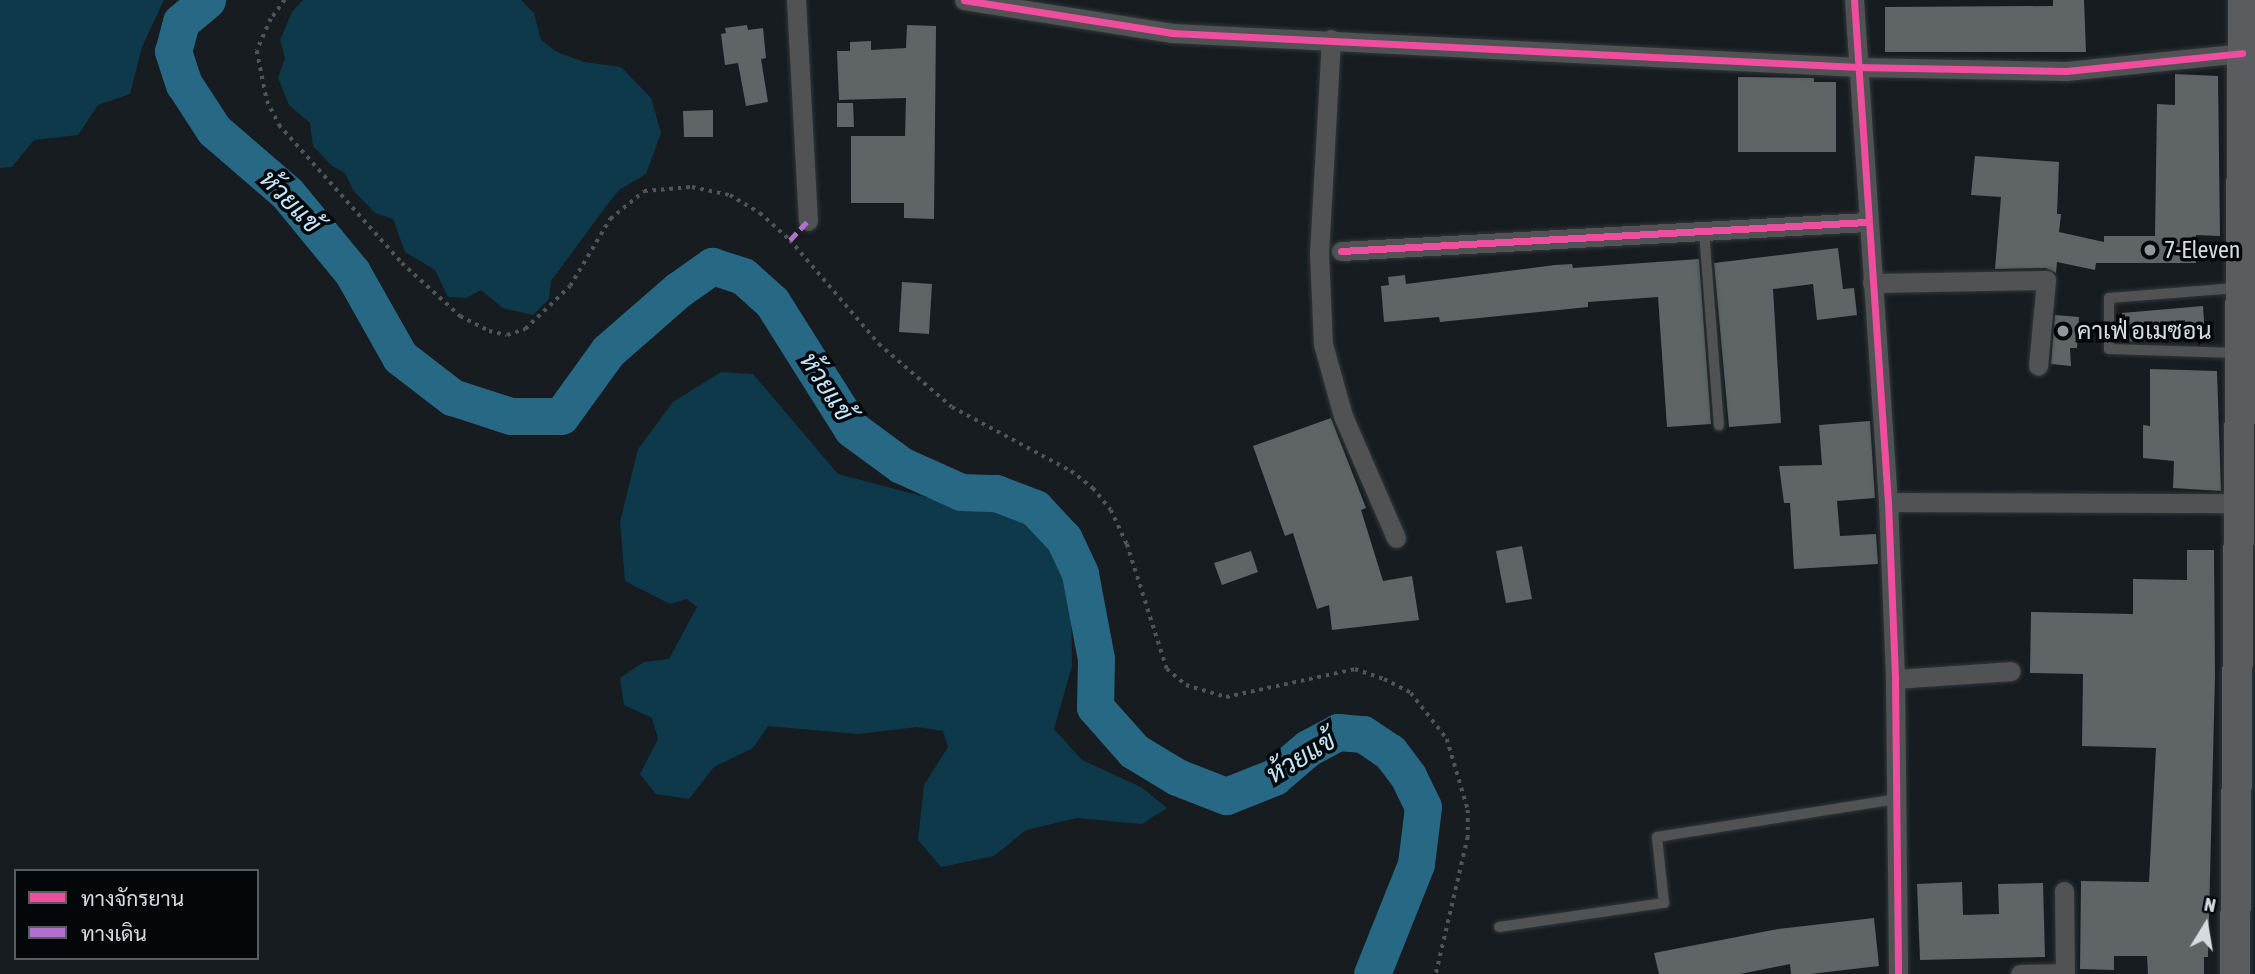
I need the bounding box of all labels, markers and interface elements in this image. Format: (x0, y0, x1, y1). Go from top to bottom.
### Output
water label: ห้วยแข้ (253, 164, 327, 240)
place label: 7-Eleven (2164, 236, 2240, 264)
marker: 7-Eleven (2142, 242, 2158, 258)
place label: คาเฟ่ อเมซอน (2077, 317, 2212, 345)
marker: คาเฟ่ อเมซอน (2055, 323, 2071, 339)
water label: ห้วยแข้ (792, 347, 860, 427)
water label: ห้วยแข้ (1261, 725, 1341, 791)
legend (14, 869, 259, 960)
text: ทางจักรยาน (81, 886, 184, 910)
north arrow (2171, 890, 2241, 960)
text: N (2202, 893, 2218, 916)
text: ทางเดิน (81, 921, 147, 945)

